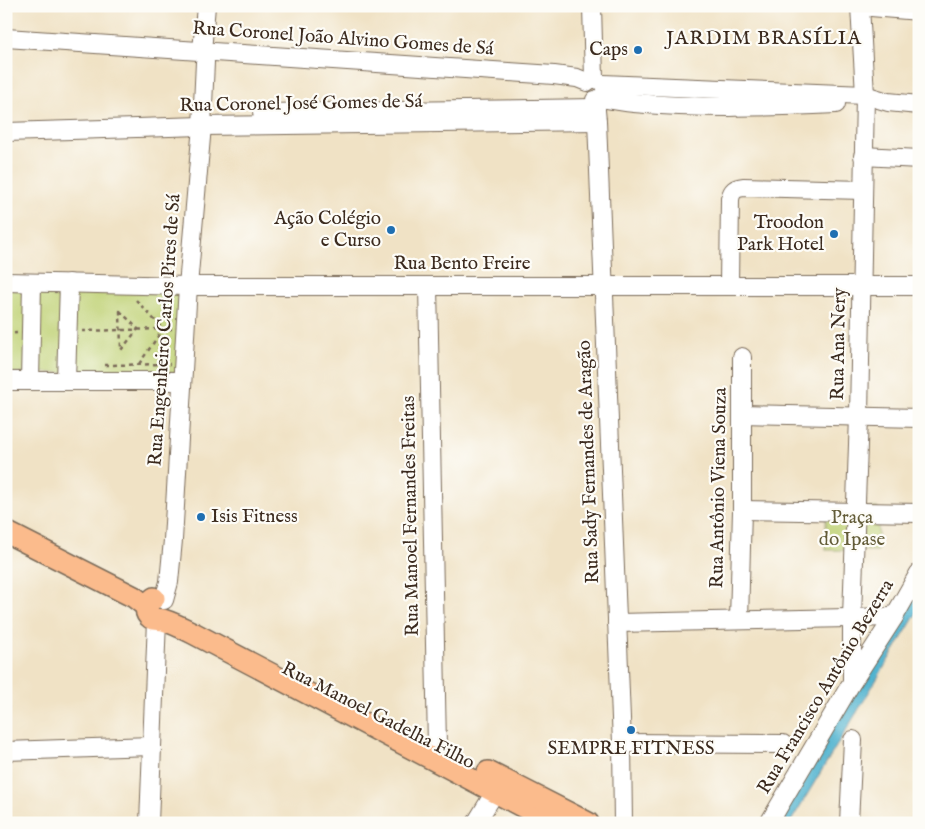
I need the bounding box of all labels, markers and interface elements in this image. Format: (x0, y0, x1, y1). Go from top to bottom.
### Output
street label: Rua Coronel João Alvino Gomes de Sá (191, 16, 495, 62)
district label: JARDIM BRASÍLIA (664, 26, 862, 51)
place label: Caps (589, 38, 628, 62)
marker: Caps (632, 44, 644, 56)
street label: Rua Coronel José Gomes de Sá (179, 90, 424, 118)
street label: Rua Engenheiro Carlos Pires de Sá (144, 192, 187, 467)
place label: Ação Colégio e Curso (273, 207, 381, 253)
place label: Troodon Park Hotel (737, 211, 825, 257)
marker: Ação Colégio e Curso (385, 224, 397, 236)
marker: Troodon Park Hotel (828, 228, 840, 240)
street label: Rua Bento Freire (393, 252, 531, 276)
street label: Rua Ana Nery (826, 287, 852, 401)
street label: Rua Sady Fernandes de Aragão (573, 340, 605, 584)
street label: Rua Antônio Viena Souza (705, 387, 733, 589)
street label: Rua Manoel Fernandes Freitas (397, 395, 425, 637)
place label: Isis Fitness (211, 505, 298, 529)
park label: Praça do Ipase (819, 506, 886, 552)
marker: Isis Fitness (195, 511, 207, 523)
street label: Rua Francisco Antônio Bezerra (752, 575, 900, 799)
street label: Rua Manoel Gadelha Filho (277, 657, 479, 775)
marker: SEMPRE FITNESS (625, 724, 637, 736)
place label: SEMPRE FITNESS (548, 737, 714, 761)

